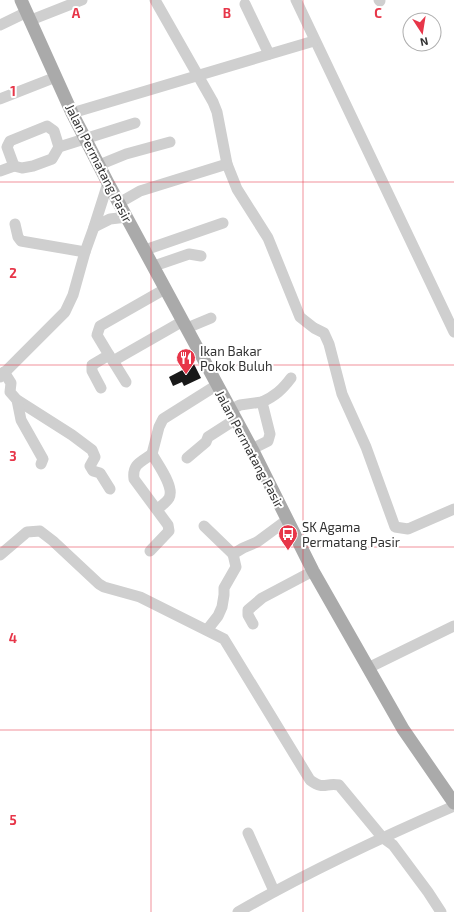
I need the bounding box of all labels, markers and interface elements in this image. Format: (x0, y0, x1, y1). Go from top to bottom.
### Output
text: A (72, 5, 81, 21)
text: B (223, 5, 231, 21)
text: C (374, 5, 382, 21)
north arrow (402, 12, 442, 52)
text: N (419, 35, 429, 49)
text: 1 (10, 83, 16, 99)
street label: Jalan Permatang Pasir (62, 101, 136, 225)
text: 2 (9, 265, 17, 281)
place label: Ikan Bakar Pokok Buluh (200, 343, 272, 374)
restaurant icon: Ikan Bakar Pokok Buluh (175, 347, 197, 375)
street label: Jalan Permatang Pasir (212, 387, 288, 511)
text: 3 (9, 448, 17, 464)
place label: SK Agama Permatang Pasir (302, 519, 400, 550)
bus stop icon: SK Agama Permatang Pasir (277, 523, 299, 551)
text: 4 (9, 630, 17, 646)
text: 5 (9, 812, 17, 828)

